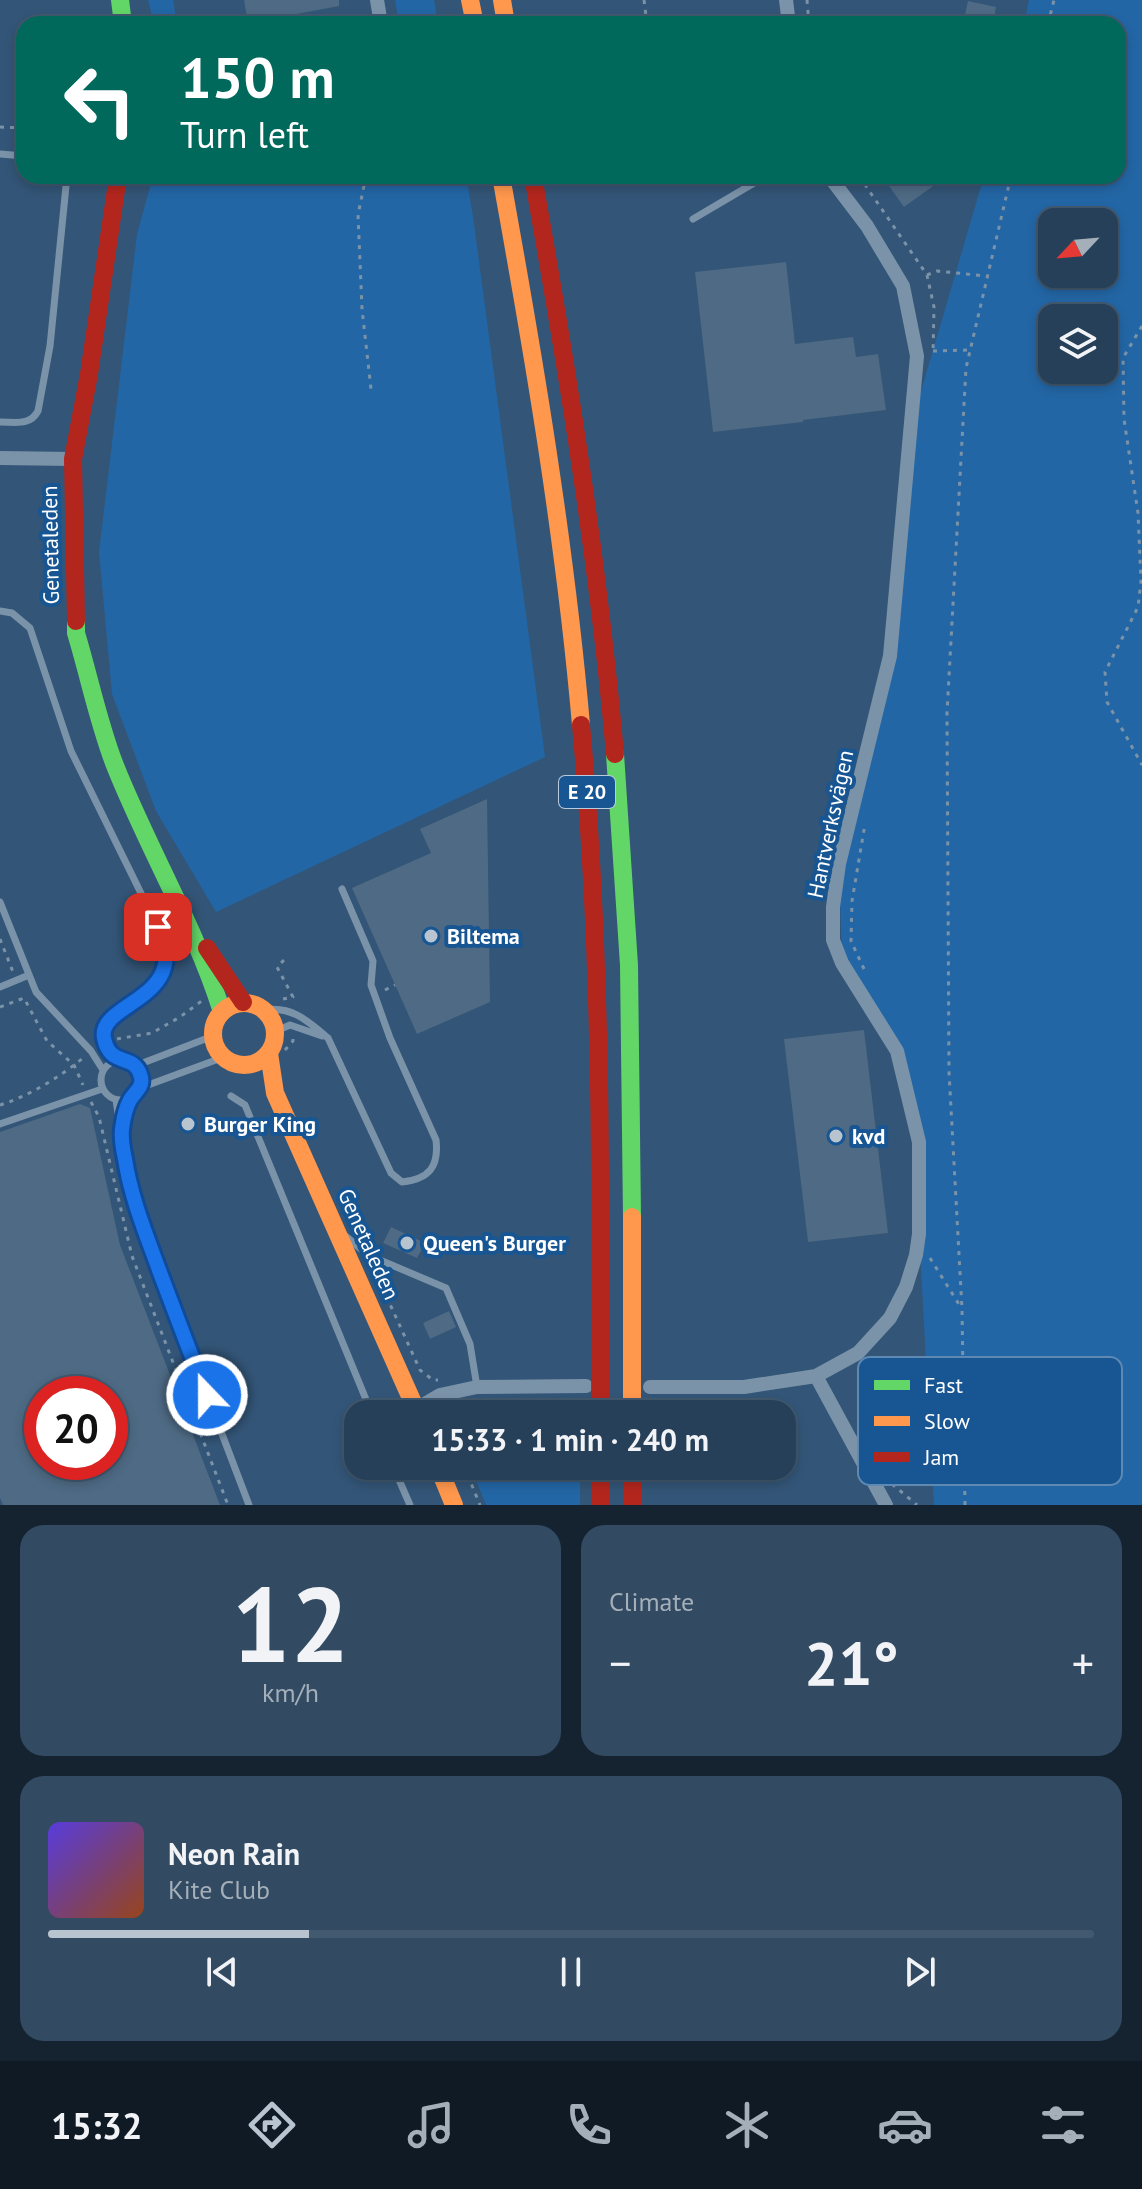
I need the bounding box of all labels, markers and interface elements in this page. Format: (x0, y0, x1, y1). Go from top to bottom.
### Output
text: 150 m (180, 41, 335, 113)
icon: left (48, 48, 152, 152)
text: Turn left (180, 111, 309, 158)
north arrow (1038, 208, 1118, 288)
map controls (1038, 208, 1118, 384)
button: layers (1038, 304, 1118, 384)
street label: Genetaleden (35, 485, 65, 605)
street label: Hantverksvägen (801, 747, 859, 901)
road number: E 20 (559, 776, 615, 808)
pin (124, 893, 192, 961)
icon: arrive (136, 905, 180, 949)
place label: Biltema (447, 922, 520, 950)
marker: Biltema (422, 927, 440, 945)
place label: Burger King (204, 1110, 316, 1138)
marker: Burger King (179, 1115, 197, 1133)
place label: kvd (852, 1122, 885, 1150)
marker: kvd (827, 1127, 845, 1145)
street label: Genetaleden (332, 1184, 406, 1304)
place label: Queen's Burger (423, 1229, 566, 1257)
marker: Queen's Burger (398, 1234, 416, 1252)
position arrow (165, 1353, 249, 1437)
legend (858, 1357, 1122, 1485)
text: Fast (924, 1371, 964, 1399)
speed limit sign: 20 (24, 1376, 128, 1480)
text: Slow (924, 1407, 970, 1435)
text: 15:33 · 1 min · 240 m (431, 1420, 709, 1459)
text: Jam (923, 1443, 959, 1471)
text: 12 (232, 1556, 349, 1691)
text: Climate (609, 1585, 694, 1618)
text: 21° (804, 1624, 899, 1702)
text: − (609, 1634, 631, 1691)
text: + (1072, 1634, 1094, 1691)
text: km/h (262, 1676, 319, 1709)
text: Neon Rain (168, 1834, 300, 1873)
text: Kite Club (168, 1873, 270, 1906)
icon: previous (200, 1950, 244, 1994)
icon: pause (549, 1950, 593, 1994)
icon: next (898, 1950, 942, 1994)
icon: directions (244, 2097, 300, 2153)
icon: music (403, 2097, 459, 2153)
icon: phone (561, 2097, 617, 2153)
icon: climate (719, 2097, 775, 2153)
icon: car (877, 2097, 933, 2153)
icon: filters (1035, 2097, 1091, 2153)
text: 15:32 (51, 2102, 142, 2149)

